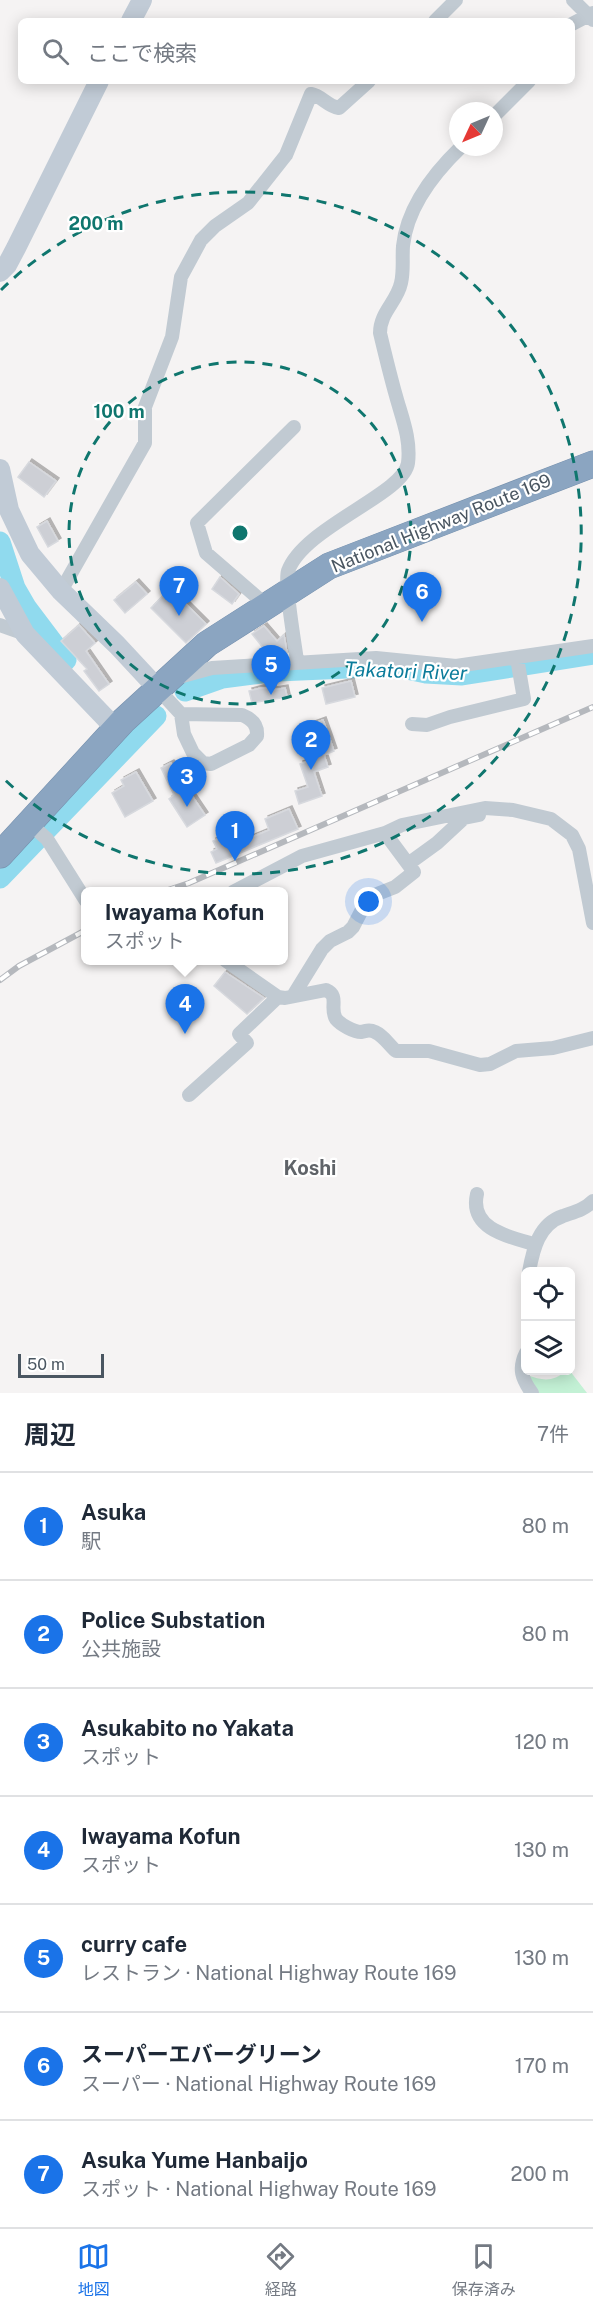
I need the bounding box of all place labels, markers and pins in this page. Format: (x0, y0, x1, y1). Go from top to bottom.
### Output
centre of rings (230, 523, 250, 543)
pin: 7 (160, 566, 198, 616)
pin: 6 (402, 572, 442, 622)
pin: 5 (252, 646, 290, 695)
pin: 2 (292, 720, 330, 770)
pin: 3 (168, 758, 207, 807)
pin: 1 (216, 812, 254, 861)
pin: 4 (166, 984, 204, 1034)

